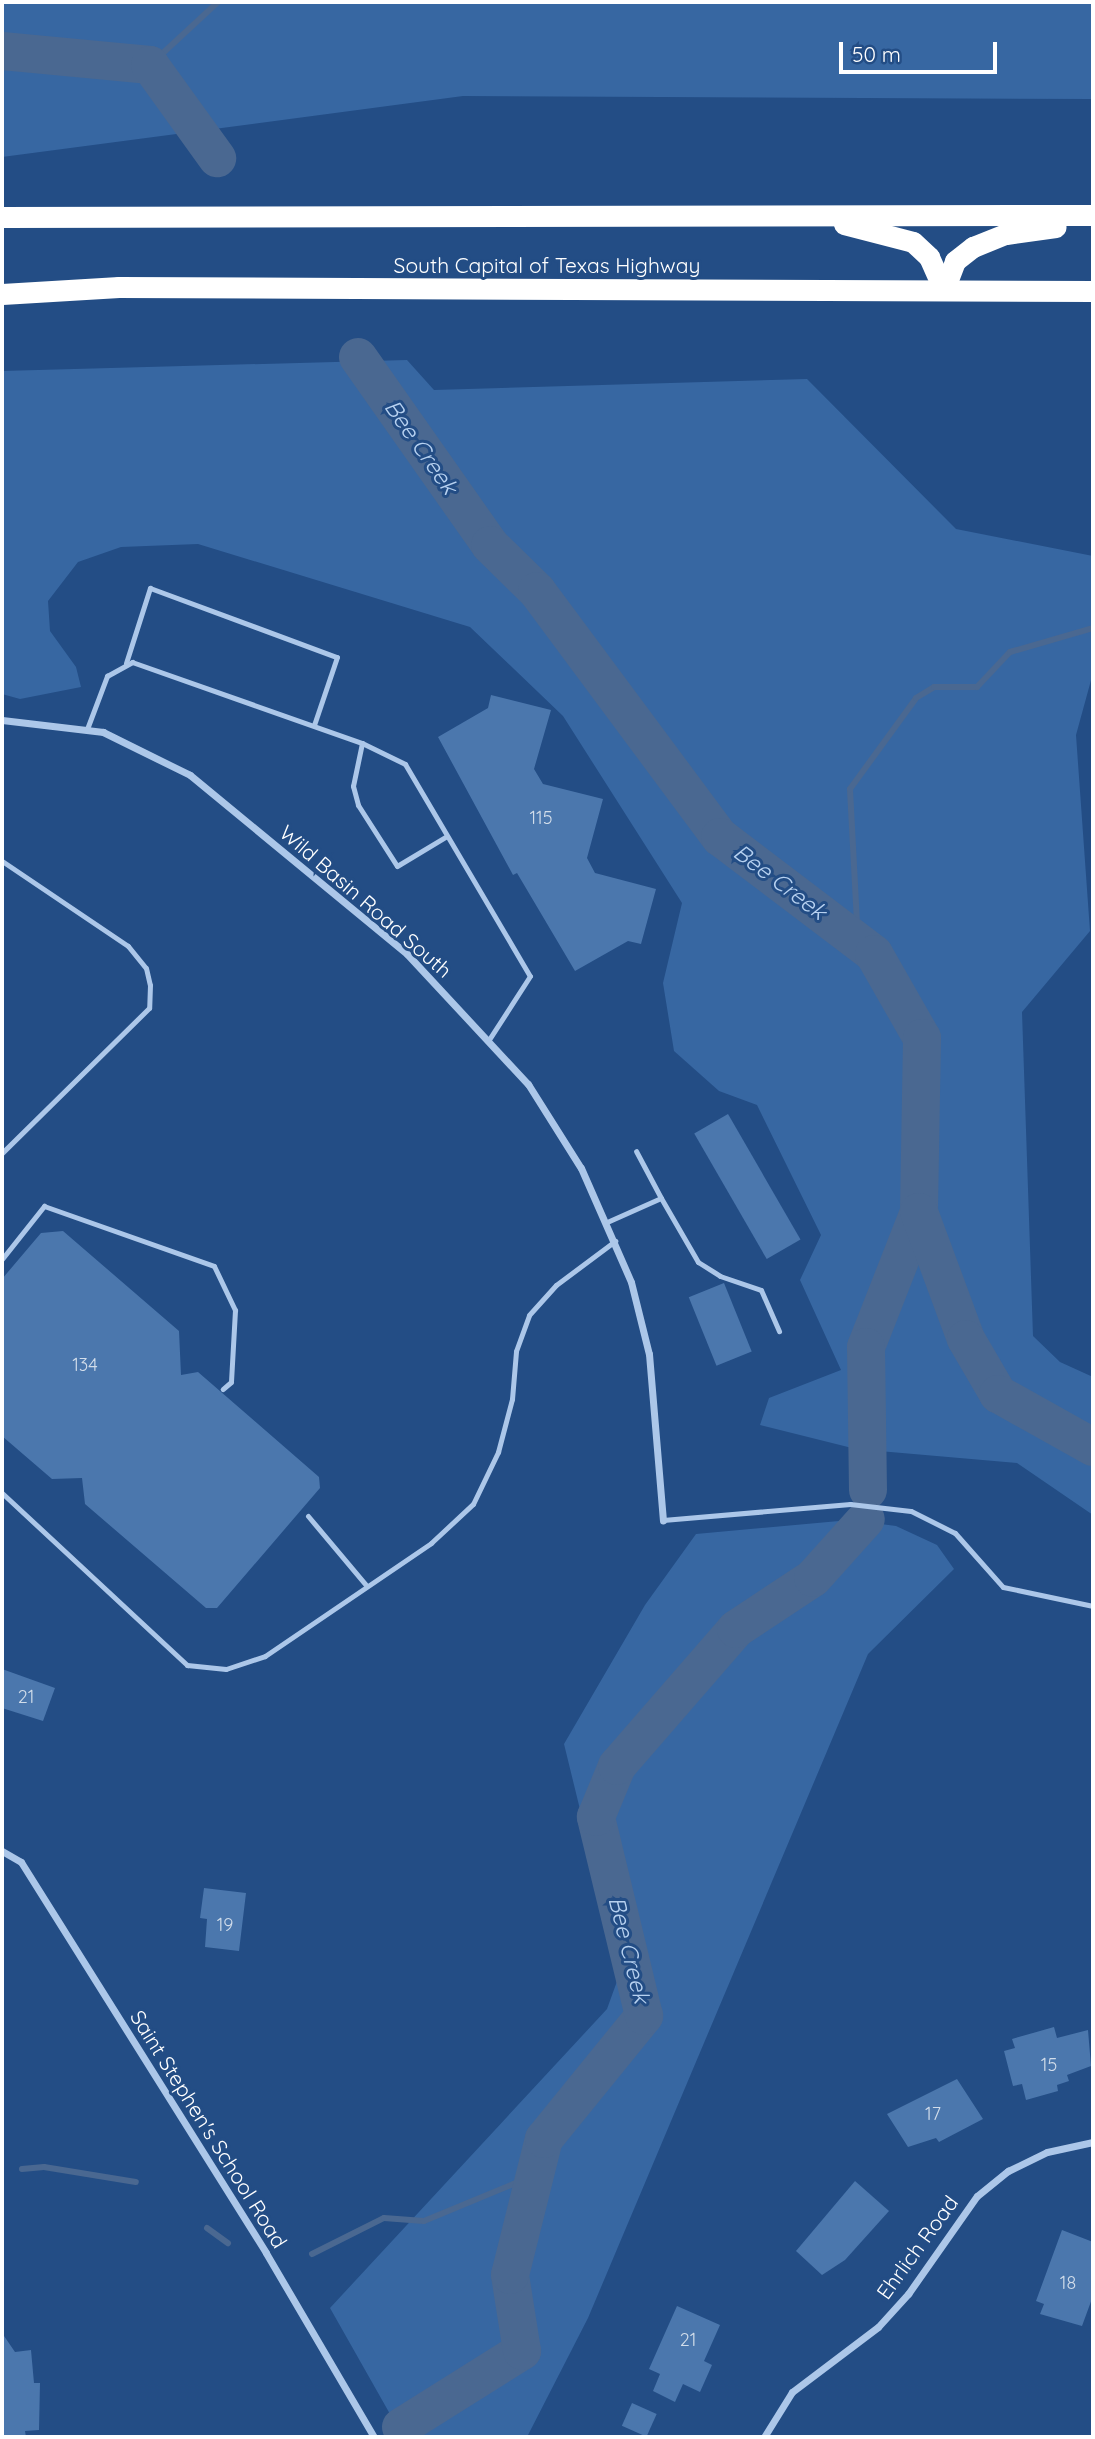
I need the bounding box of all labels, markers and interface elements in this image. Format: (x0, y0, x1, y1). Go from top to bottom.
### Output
scale bar (843, 28, 1000, 72)
text: 50 m (852, 41, 901, 67)
street label: South Capital of Texas Highway (394, 252, 700, 278)
water label: Bee Creek (378, 394, 464, 500)
house number: 115 (529, 807, 553, 829)
street label: Wild Basin Road South (275, 819, 457, 983)
water label: Bee Creek (728, 838, 832, 926)
house number: 134 (72, 1354, 98, 1376)
house number: 21 (18, 1686, 34, 1708)
water label: Bee Creek (602, 1894, 656, 2006)
house number: 19 (217, 1914, 233, 1936)
street label: Saint Stephen's School Road (125, 2005, 293, 2253)
house number: 15 (1041, 2054, 1057, 2076)
house number: 17 (925, 2103, 941, 2125)
street label: Ehrlich Road (871, 2190, 963, 2304)
house number: 18 (1060, 2272, 1076, 2294)
house number: 21 (680, 2329, 696, 2351)

